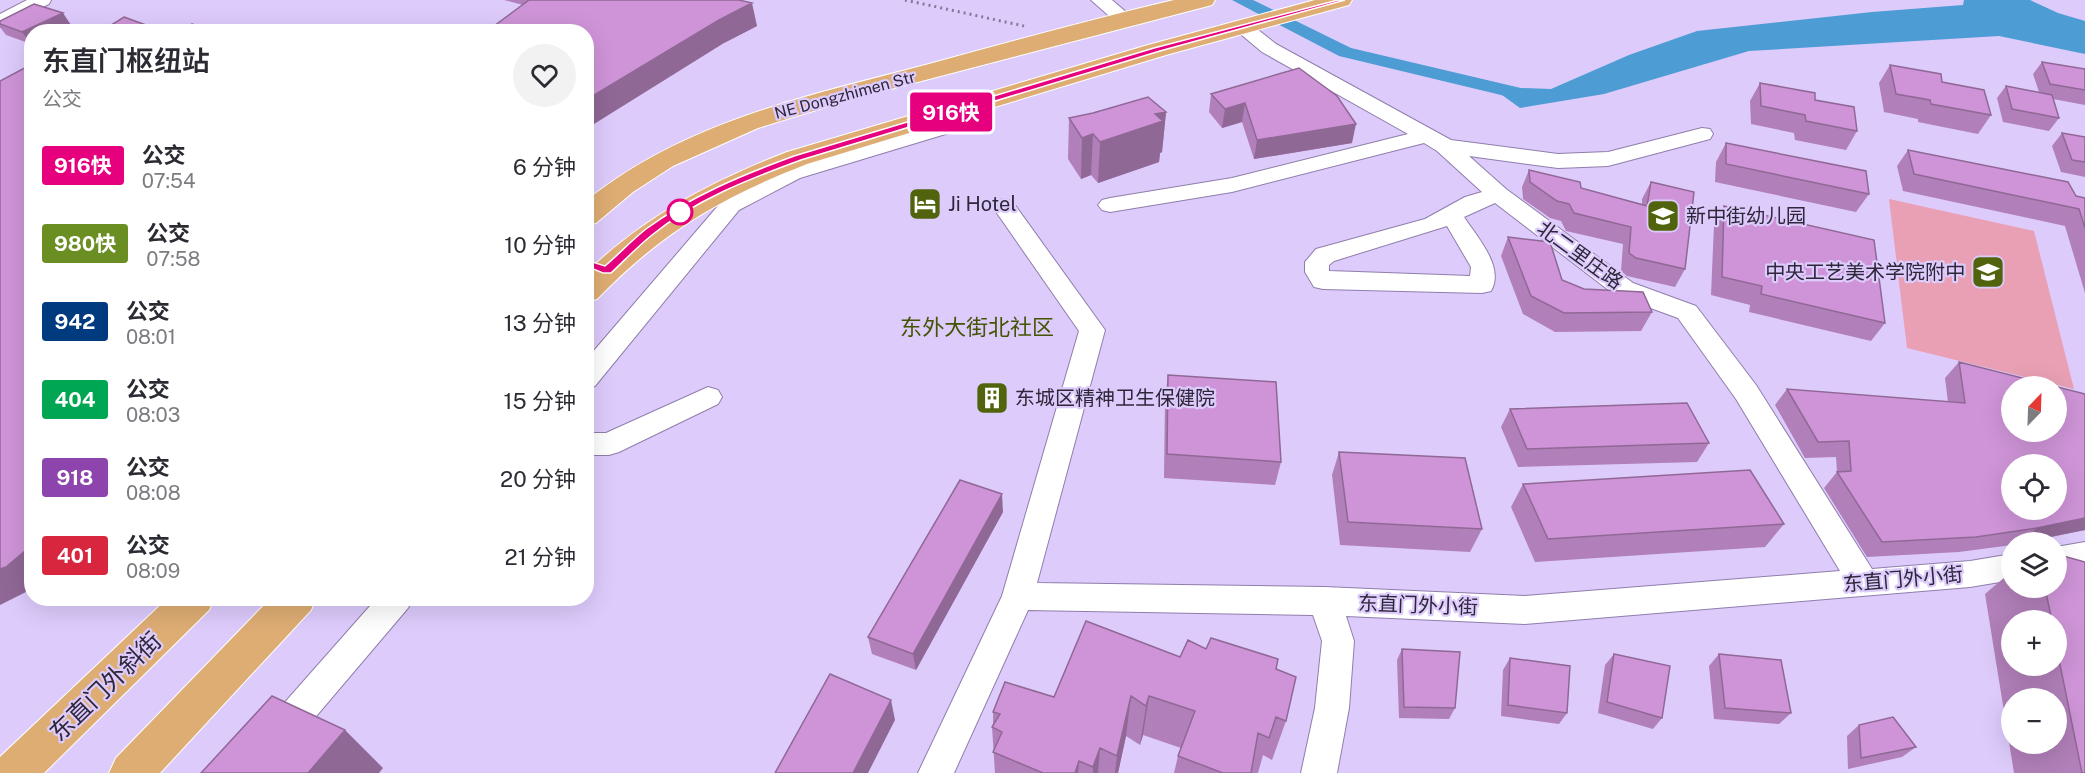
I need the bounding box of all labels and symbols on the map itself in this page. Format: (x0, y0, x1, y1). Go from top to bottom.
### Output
street label: NE Dongzhimen Str (772, 67, 918, 123)
line badge: 916快 (909, 92, 993, 132)
hotel icon: Ji Hotel (907, 186, 943, 222)
place label: Ji Hotel (948, 192, 1017, 216)
school or university icon: 新中街幼儿园 (1645, 198, 1681, 234)
unlabelled marker (667, 199, 693, 225)
place label: 新中街幼儿园 (1686, 204, 1806, 228)
street label: 北二里庄路 (1532, 216, 1628, 294)
school or university icon: 中央工艺美术学院附中 (1970, 254, 2006, 290)
place label: 中央工艺美术学院附中 (1765, 260, 1965, 284)
district label: 东外大街北社区 (900, 314, 1054, 340)
north arrow (2001, 376, 2067, 442)
building icon: 东城区精神卫生保健院 (974, 380, 1010, 416)
place label: 东城区精神卫生保健院 (1015, 386, 1215, 410)
street label: 东直门外小街 (1842, 562, 1964, 596)
street label: 东直门外小街 (1358, 591, 1478, 619)
street label: 东直门外斜街 (43, 626, 167, 746)

